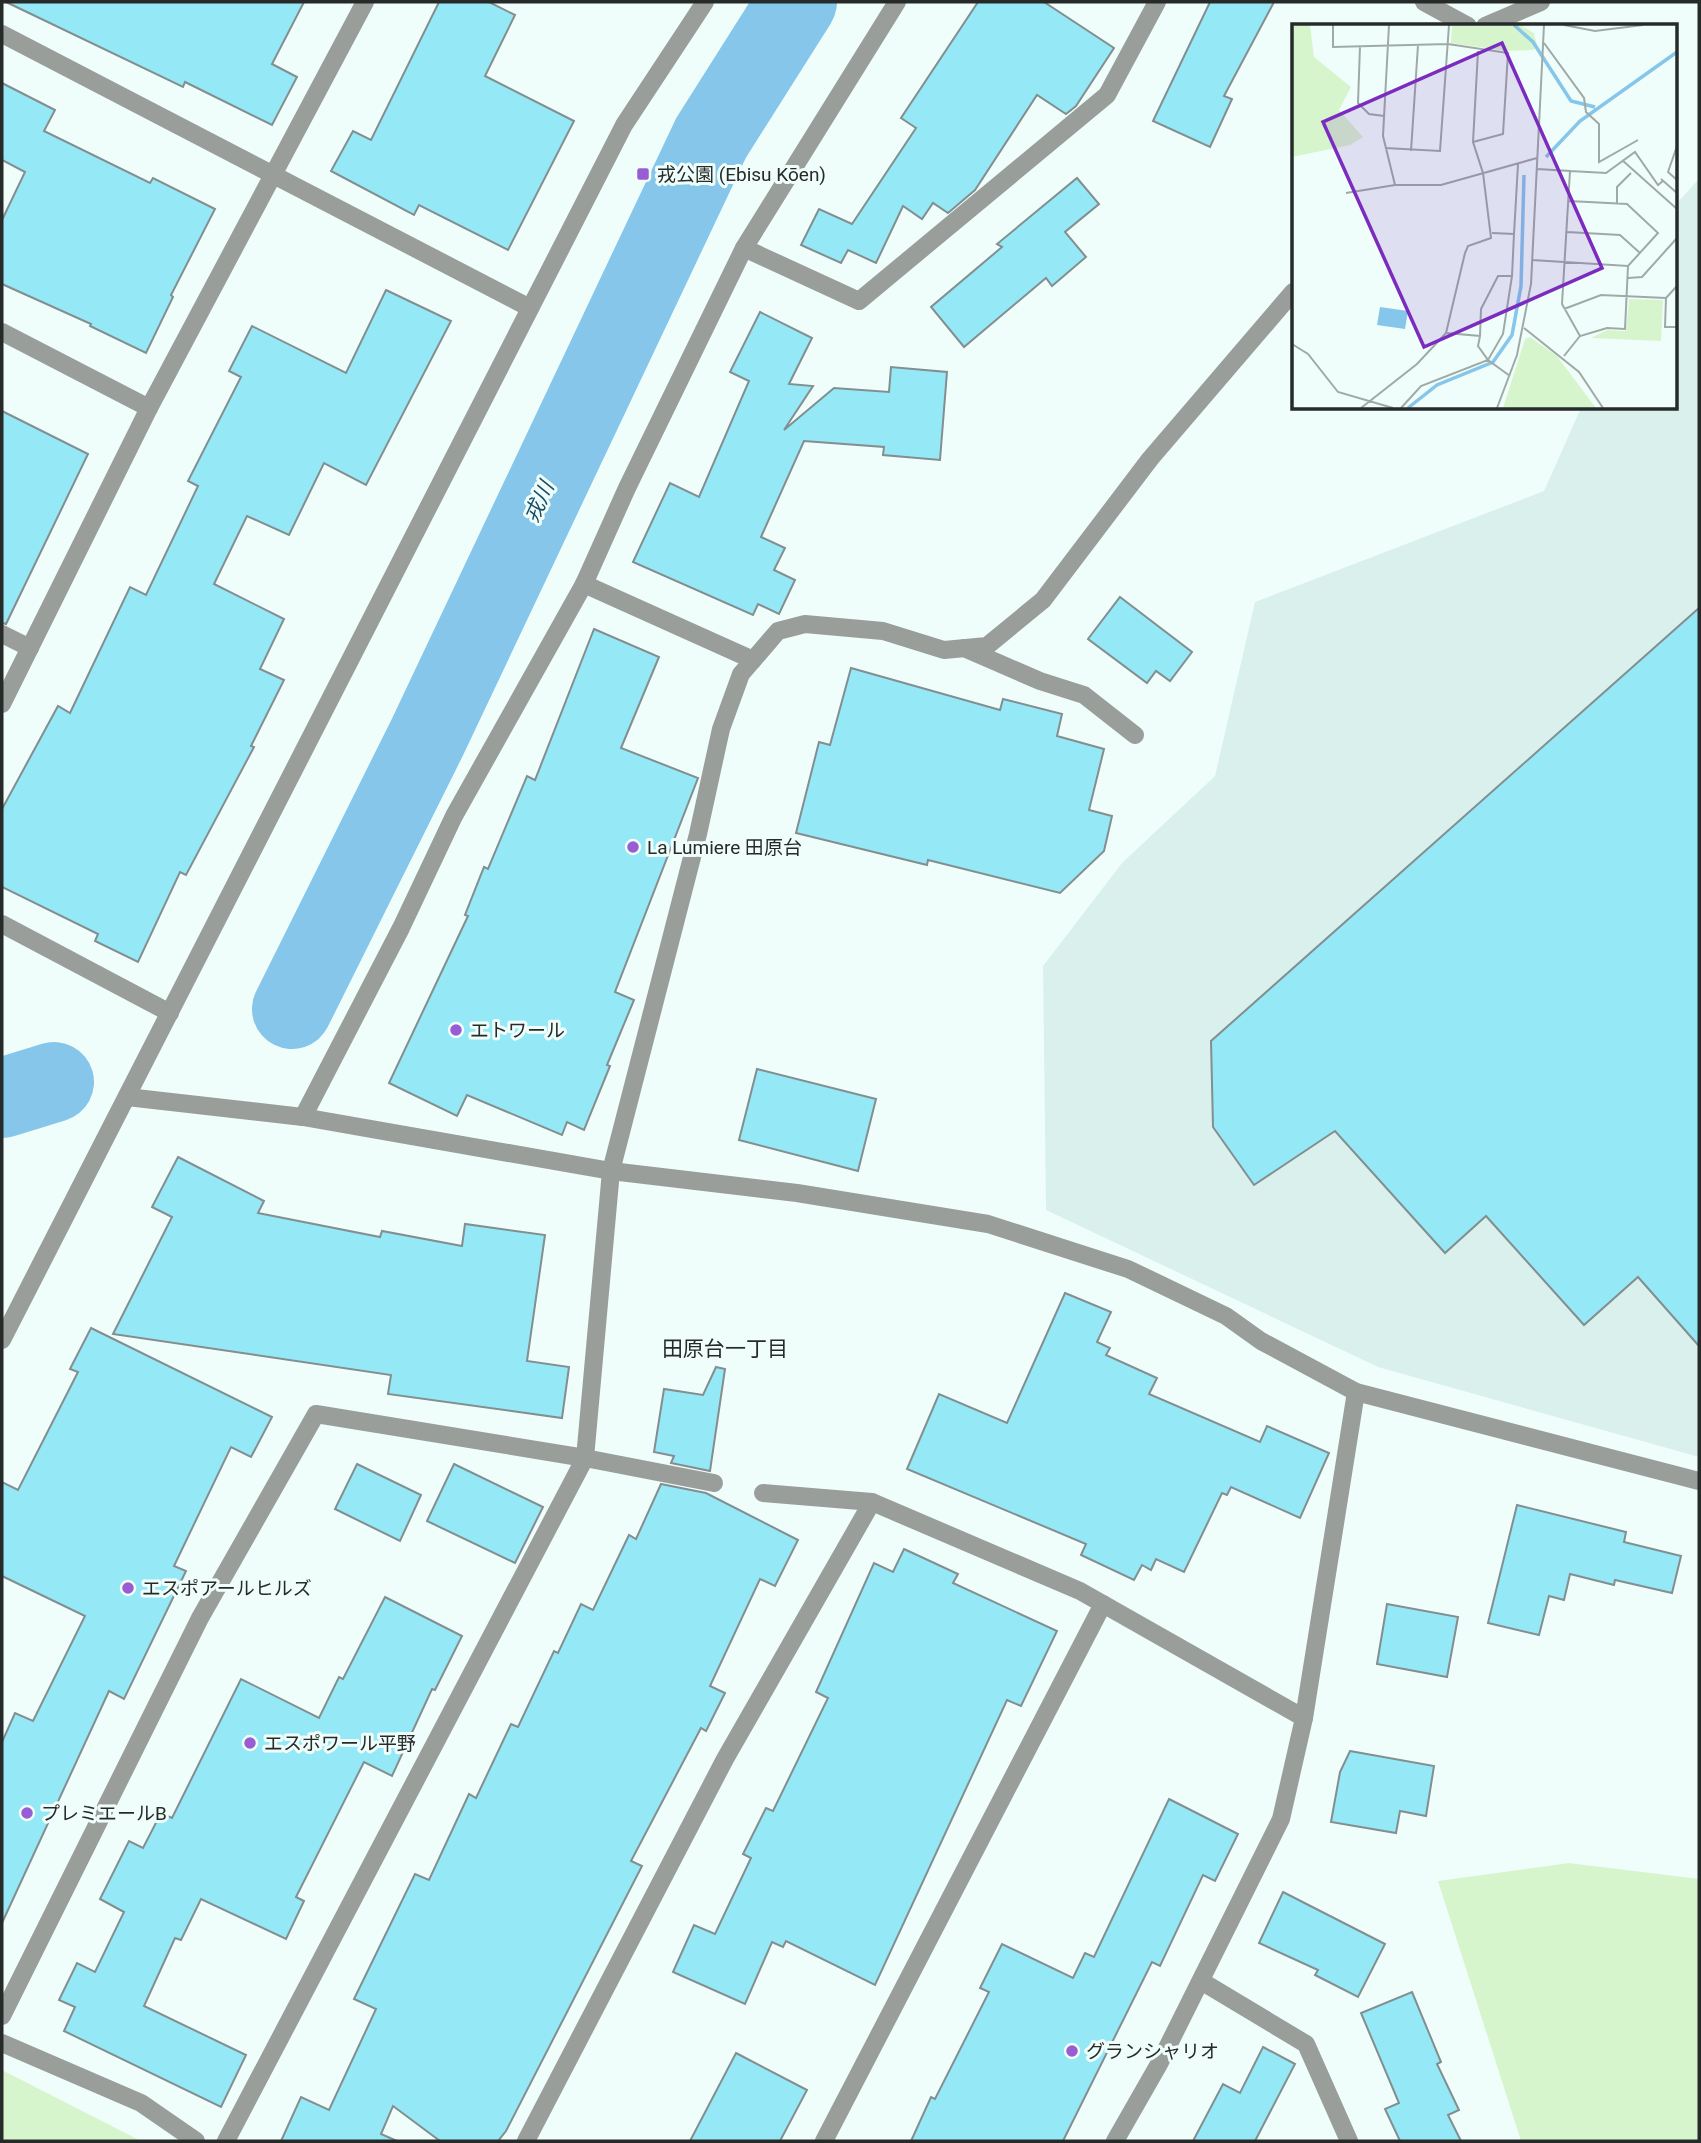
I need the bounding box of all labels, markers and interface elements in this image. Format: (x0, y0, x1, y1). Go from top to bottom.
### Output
inset map (1292, 24, 1676, 410)
place label: 戎公園 (Ebisu Kōen) (657, 163, 826, 186)
marker: 戎公園 (Ebisu Kōen) (635, 166, 651, 182)
water label: 戎川 (519, 476, 560, 526)
place label: La Lumiere 田原台 (647, 836, 802, 859)
marker: La Lumiere 田原台 (625, 839, 641, 855)
place label: エトワール (470, 1019, 565, 1042)
marker: エトワール (448, 1022, 464, 1038)
district label: 田原台一丁目 (662, 1337, 788, 1361)
place label: エスポアールヒルズ (142, 1577, 312, 1600)
marker: エスポアールヒルズ (120, 1580, 136, 1596)
place label: エスポワール平野 (264, 1732, 416, 1755)
marker: エスポワール平野 (242, 1735, 258, 1751)
place label: プレミエールB (41, 1802, 167, 1825)
marker: プレミエールB (19, 1805, 35, 1821)
place label: グランシャリオ (1086, 2040, 1219, 2063)
marker: グランシャリオ (1064, 2043, 1080, 2059)

